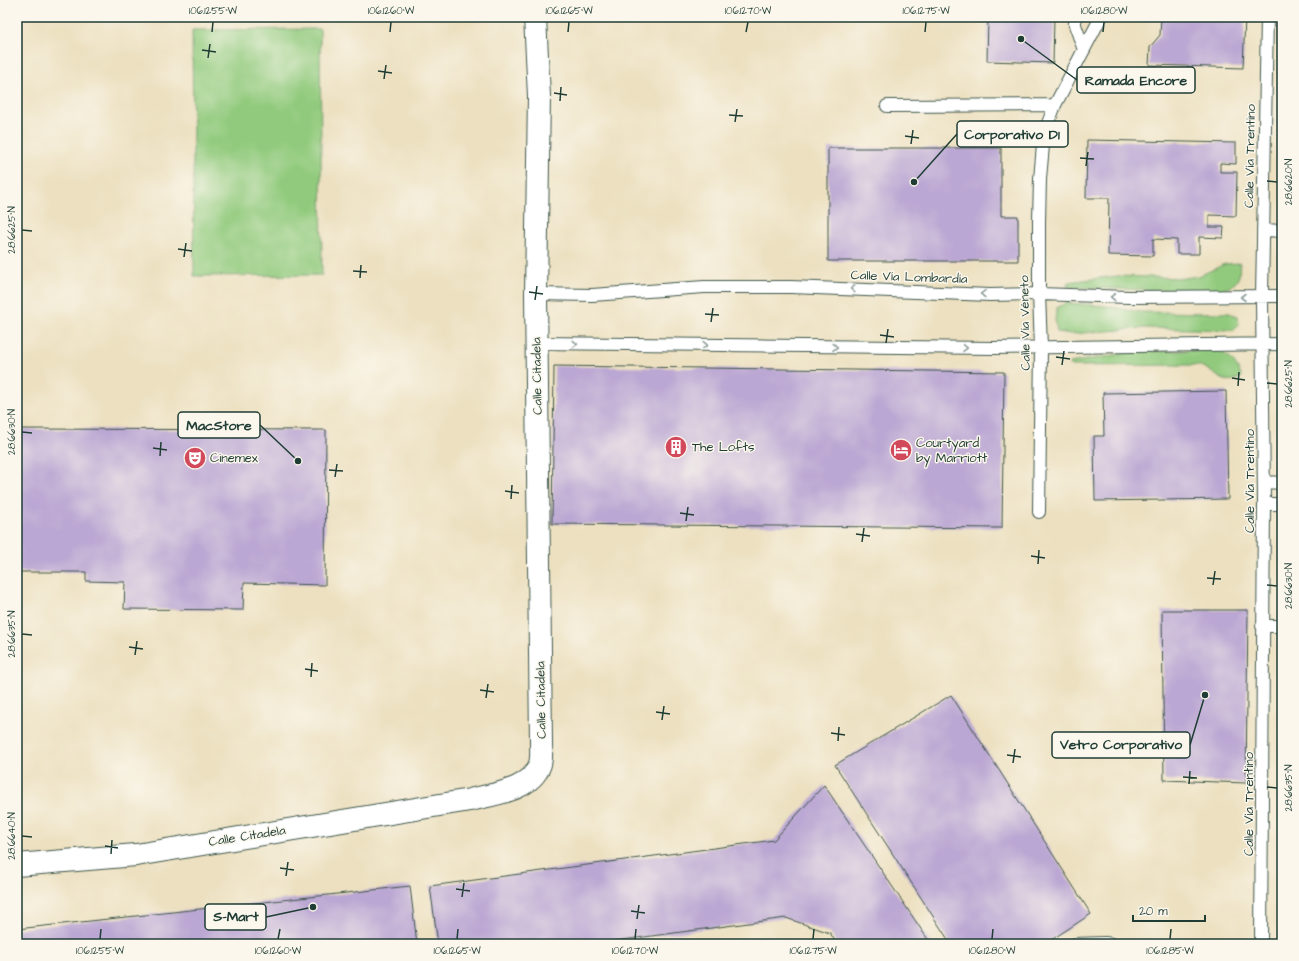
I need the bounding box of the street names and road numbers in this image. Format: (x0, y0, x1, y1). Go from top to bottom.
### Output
street label: Calle Vía Trentino (1240, 103, 1260, 208)
street label: Calle Vía Lombardía (850, 266, 968, 288)
street label: Calle Vía Véneto (1015, 274, 1035, 371)
street label: Calle Citadela (527, 337, 547, 415)
street label: Calle Vía Trentino (1241, 428, 1259, 533)
street label: Calle Citadela (531, 661, 551, 739)
street label: Calle Vía Trentino (1240, 751, 1258, 856)
street label: Calle Citadela (207, 821, 287, 851)

